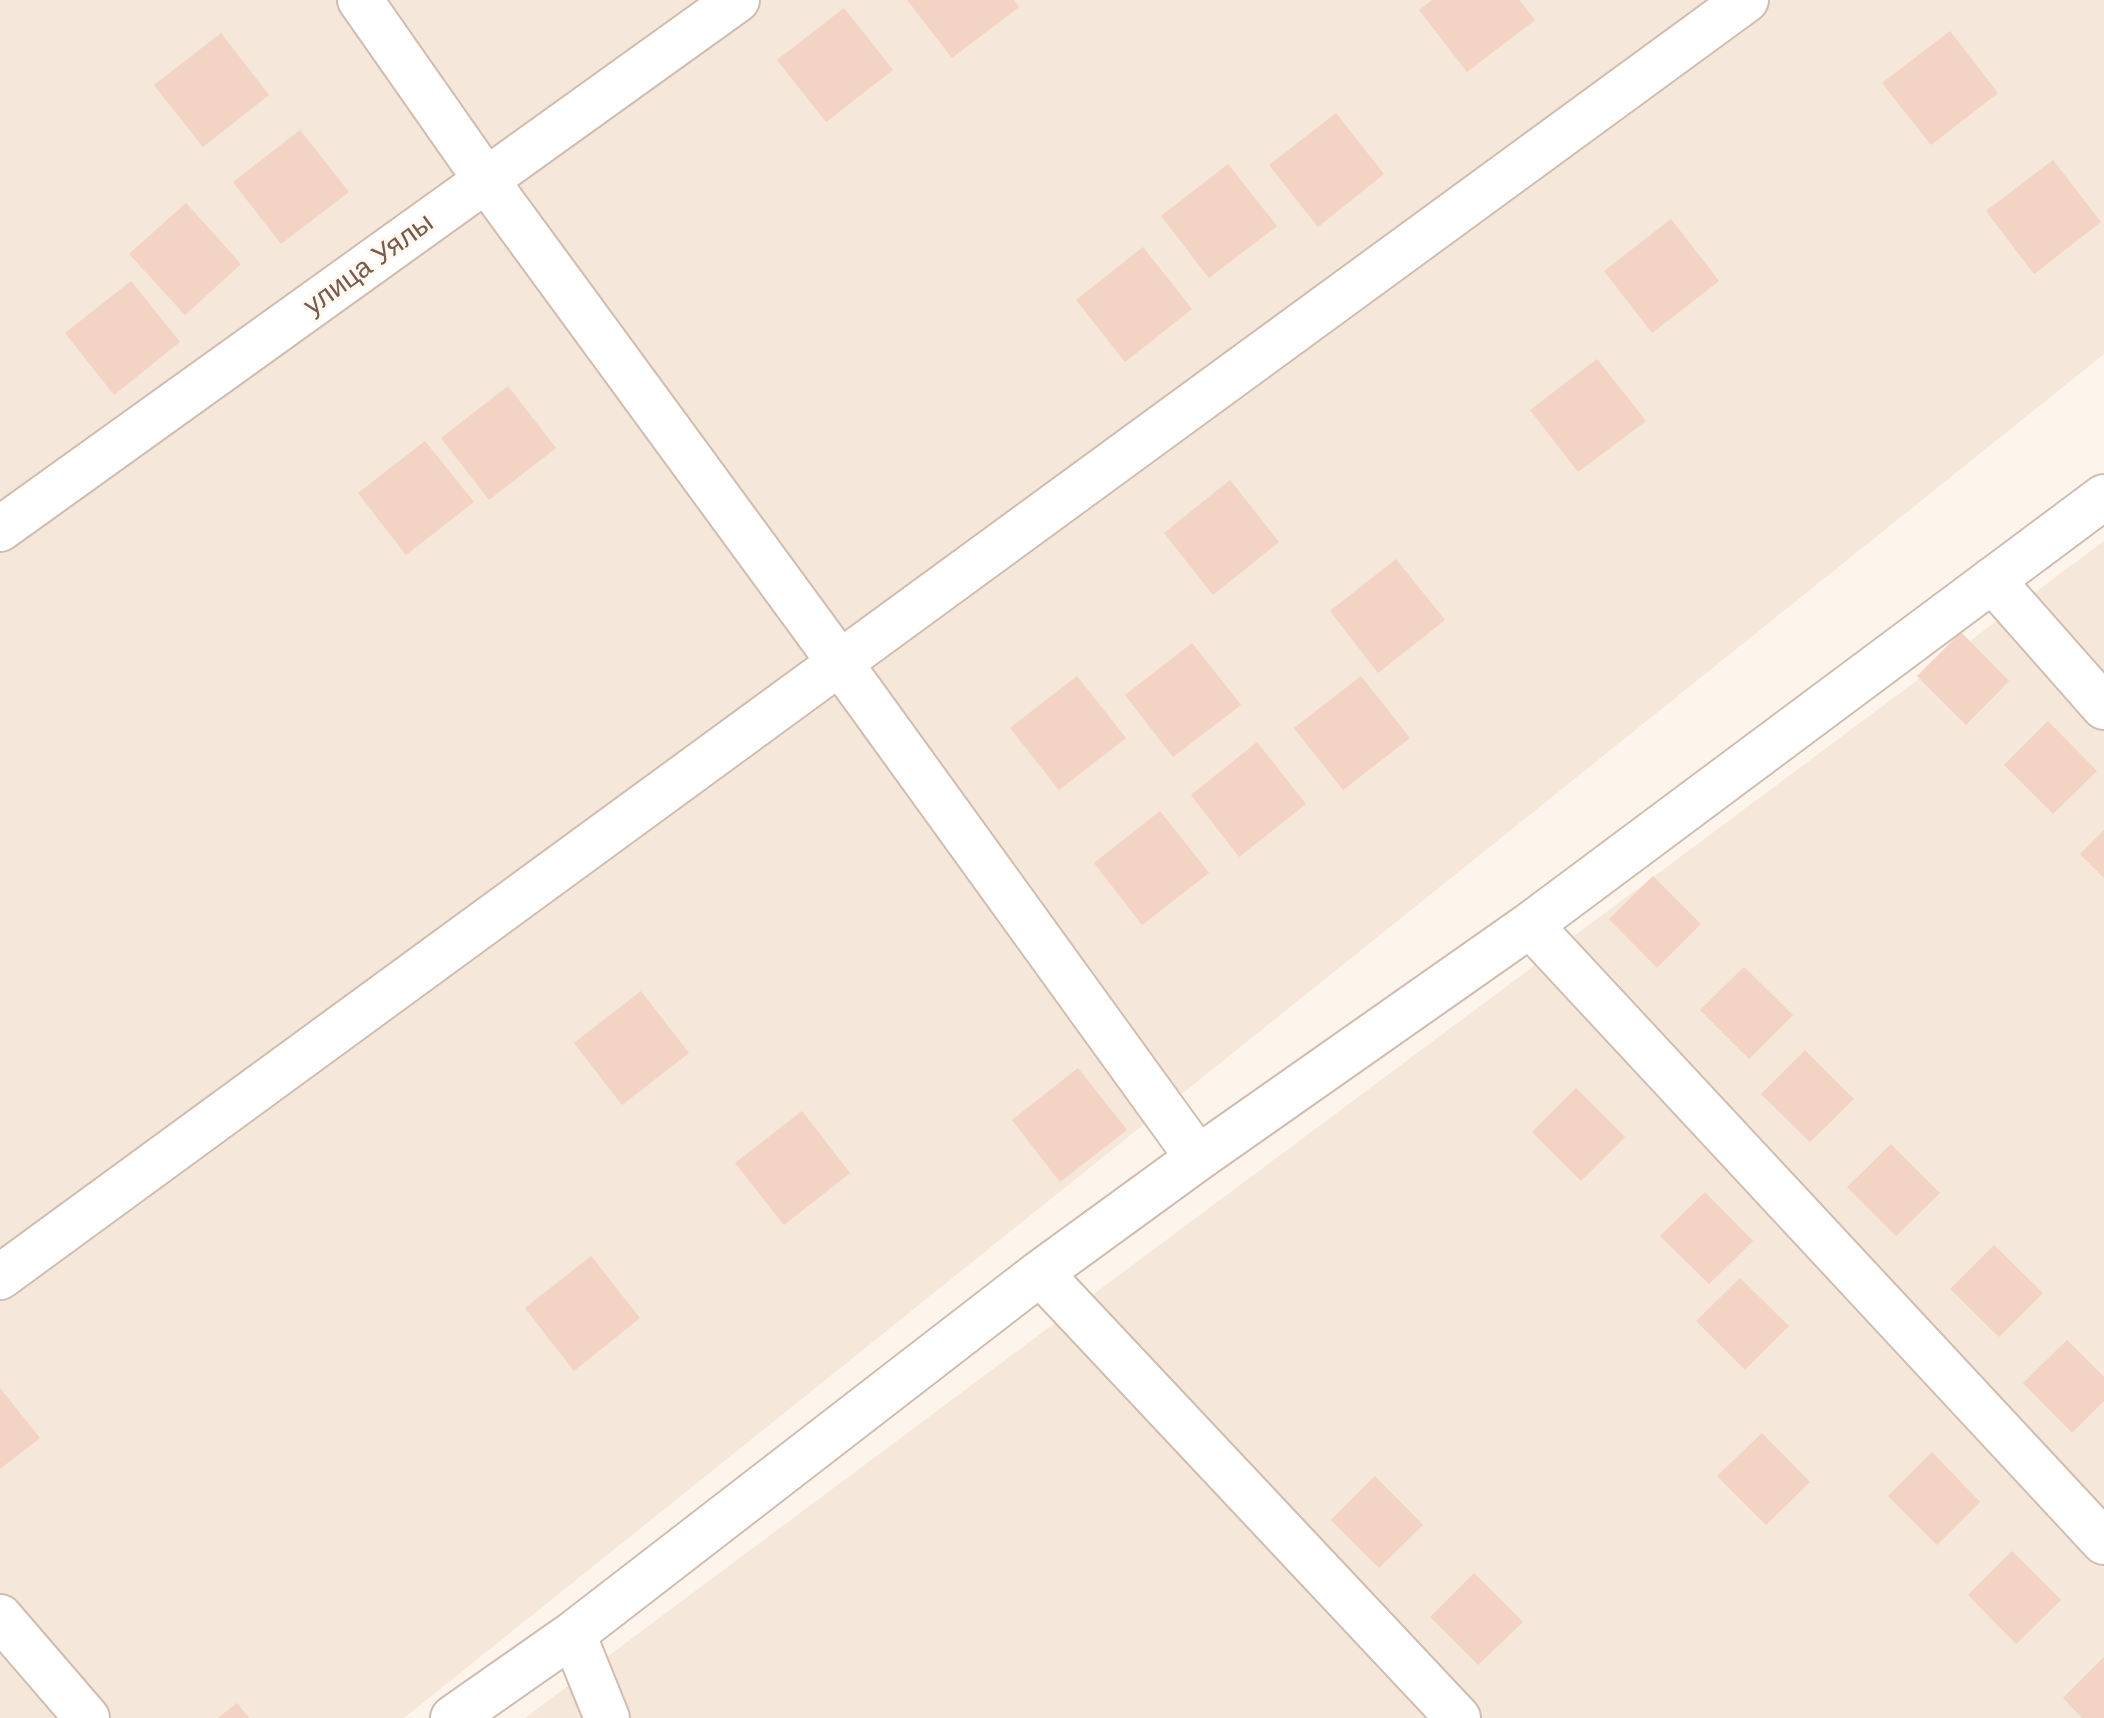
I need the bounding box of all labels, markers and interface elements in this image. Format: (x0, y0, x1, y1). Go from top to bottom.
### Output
street label: улица Уялы (298, 207, 440, 323)

